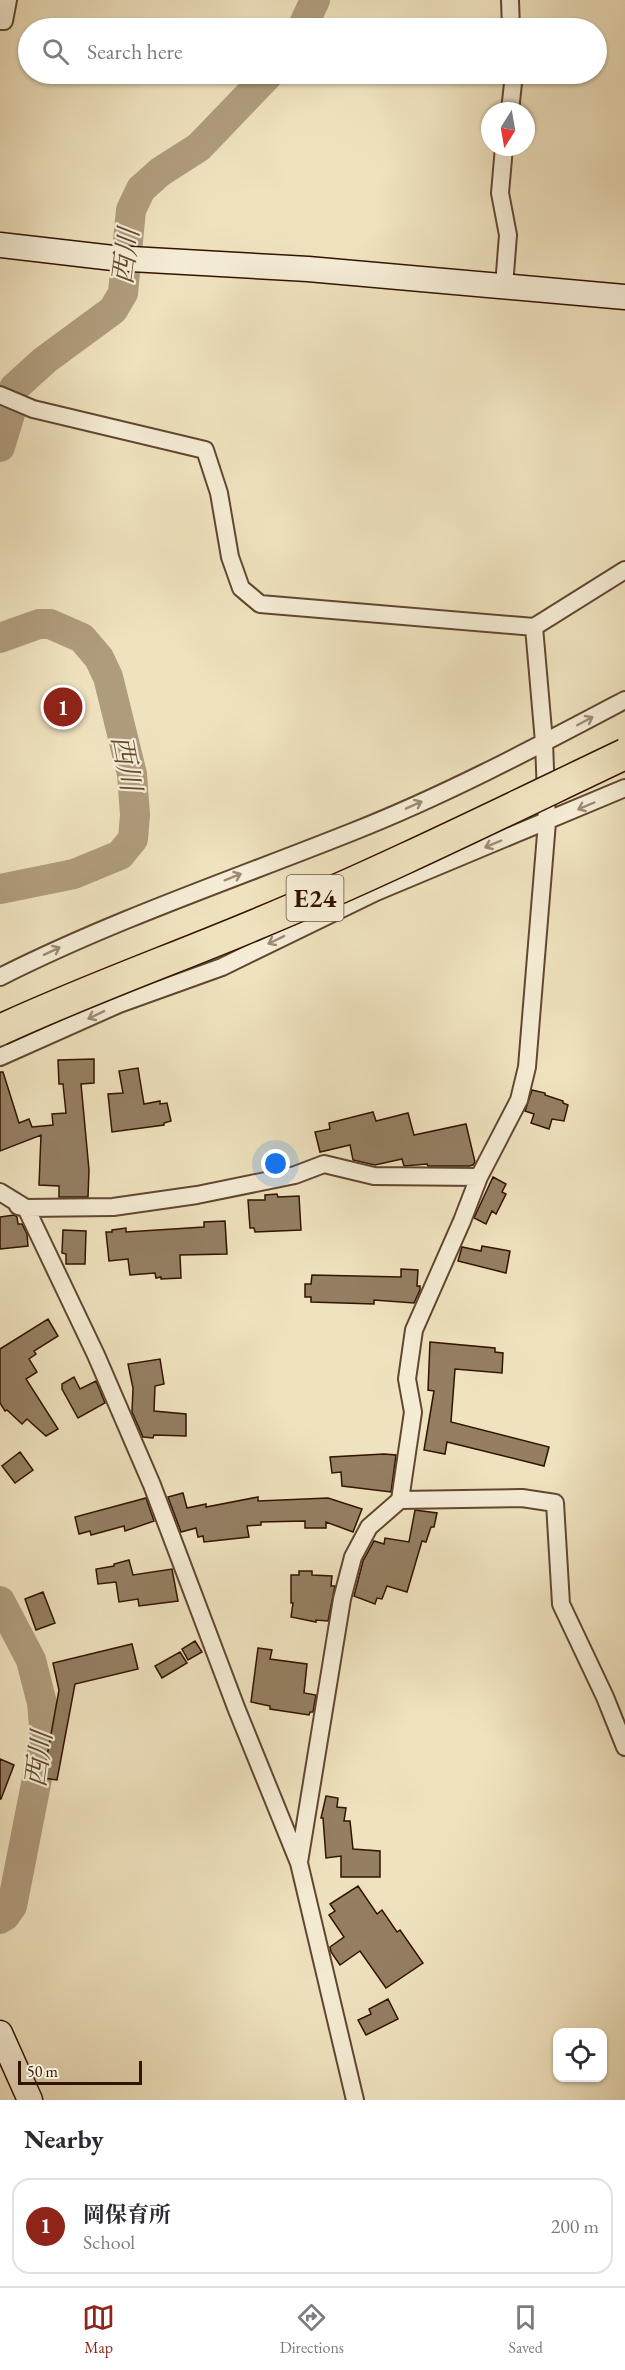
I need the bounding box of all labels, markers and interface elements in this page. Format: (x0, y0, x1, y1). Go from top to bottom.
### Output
search box (18, 18, 607, 84)
icon: search (39, 35, 72, 68)
text: Search here (87, 37, 182, 66)
north arrow (481, 102, 535, 156)
water label: 西川 (104, 223, 147, 286)
pin: 1 (44, 684, 82, 730)
one-way arrow (575, 715, 593, 726)
water label: 西川 (104, 732, 151, 797)
one-way arrow (404, 798, 422, 810)
one-way arrow (578, 801, 596, 812)
one-way arrow (484, 840, 502, 851)
one-way arrow (223, 871, 242, 882)
road number: E24 (286, 875, 344, 921)
one-way arrow (268, 934, 286, 946)
one-way arrow (43, 944, 61, 956)
one-way arrow (88, 1009, 106, 1021)
your location (261, 1149, 290, 1178)
water label: 西川 (17, 1726, 60, 1789)
map controls (553, 2028, 607, 2082)
button: locate (553, 2028, 607, 2082)
scale bar (18, 2058, 142, 2086)
text: 50 m (27, 2061, 58, 2082)
text: Nearby (24, 2122, 104, 2156)
text: 岡保育所 (83, 2200, 171, 2229)
text: 1 (40, 2213, 51, 2239)
text: 200 m (551, 2213, 599, 2239)
text: School (83, 2229, 135, 2255)
tab: Map (82, 2301, 115, 2358)
tab: Directions (280, 2301, 344, 2358)
tab: Saved (508, 2301, 543, 2358)

